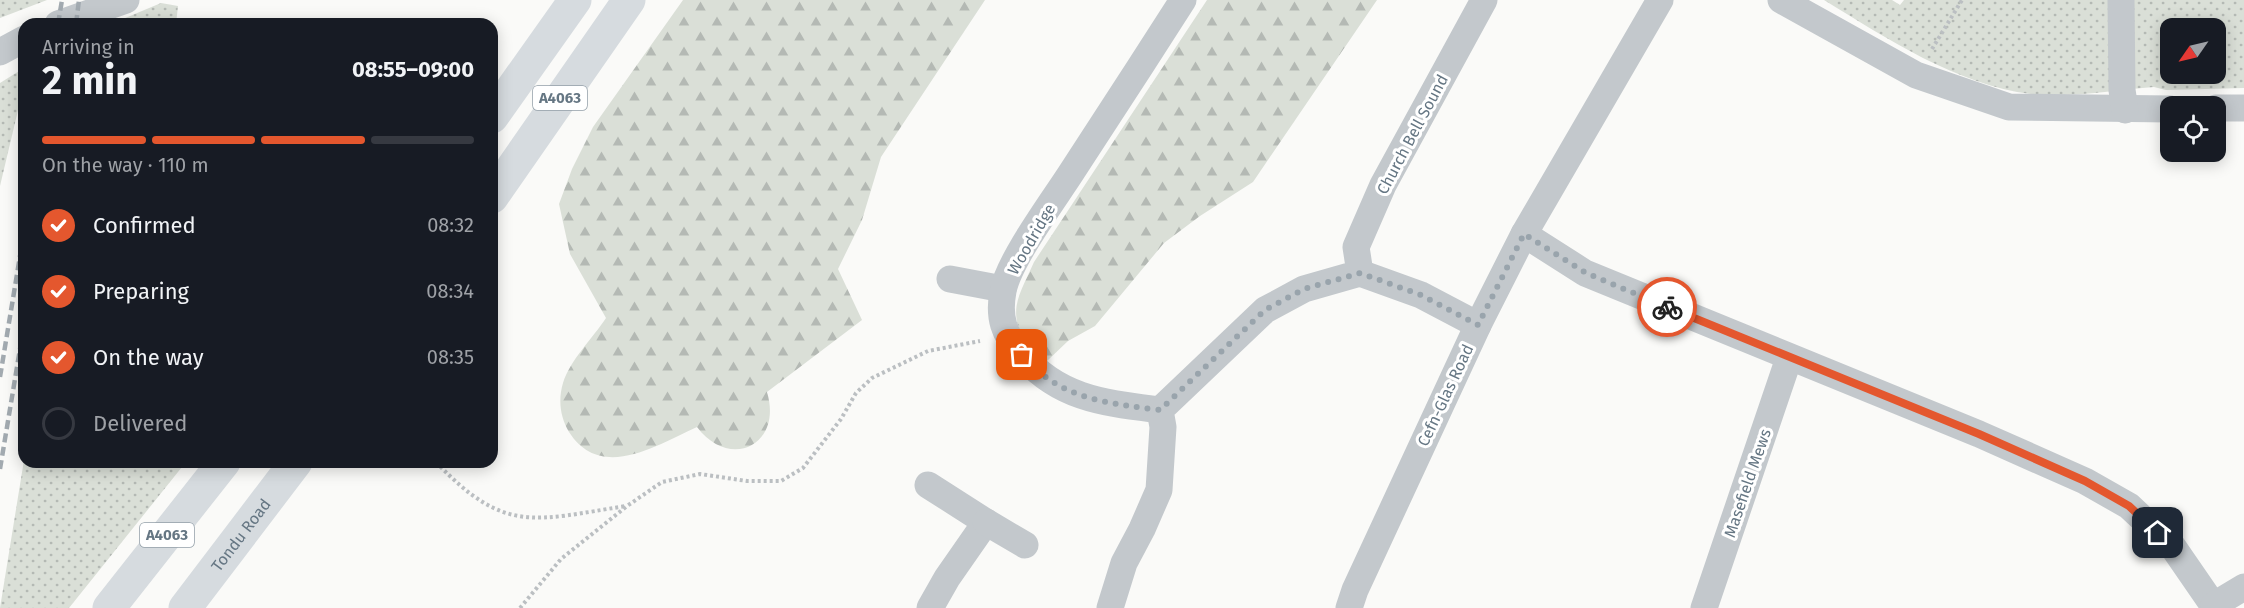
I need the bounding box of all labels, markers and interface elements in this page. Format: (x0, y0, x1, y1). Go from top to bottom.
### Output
north arrow (2160, 18, 2226, 84)
map controls (2160, 18, 2226, 162)
text: Arriving in (42, 35, 135, 59)
text: 08:55–09:00 (352, 56, 474, 83)
text: 2 min (42, 58, 138, 104)
street label: Church Bell Sound (1373, 71, 1452, 197)
road number: A4063 (533, 86, 587, 110)
button: locate (2160, 96, 2226, 162)
text: On the way · 110 m (42, 153, 209, 177)
street label: Woodridge (1004, 201, 1059, 278)
icon: check (42, 209, 75, 242)
text: Confirmed (93, 212, 196, 239)
text: 08:32 (427, 213, 474, 237)
icon: check (42, 275, 75, 308)
courier (1637, 277, 1697, 337)
text: Preparing (93, 278, 189, 305)
text: 08:34 (426, 279, 474, 303)
icon: bike (1651, 291, 1684, 324)
pin (996, 329, 1047, 380)
icon: bag (1005, 338, 1038, 371)
icon: check (42, 341, 75, 374)
street label: Cefn-Glas Road (1414, 341, 1477, 449)
text: On the way (93, 344, 204, 371)
text: 08:35 (427, 345, 474, 369)
text: Delivered (93, 410, 188, 437)
street label: Masefield Mews (1720, 426, 1775, 540)
street label: Tondu Road (207, 495, 275, 575)
pin (2132, 507, 2183, 558)
icon: home (2141, 516, 2174, 549)
road number: A4063 (140, 523, 194, 547)

